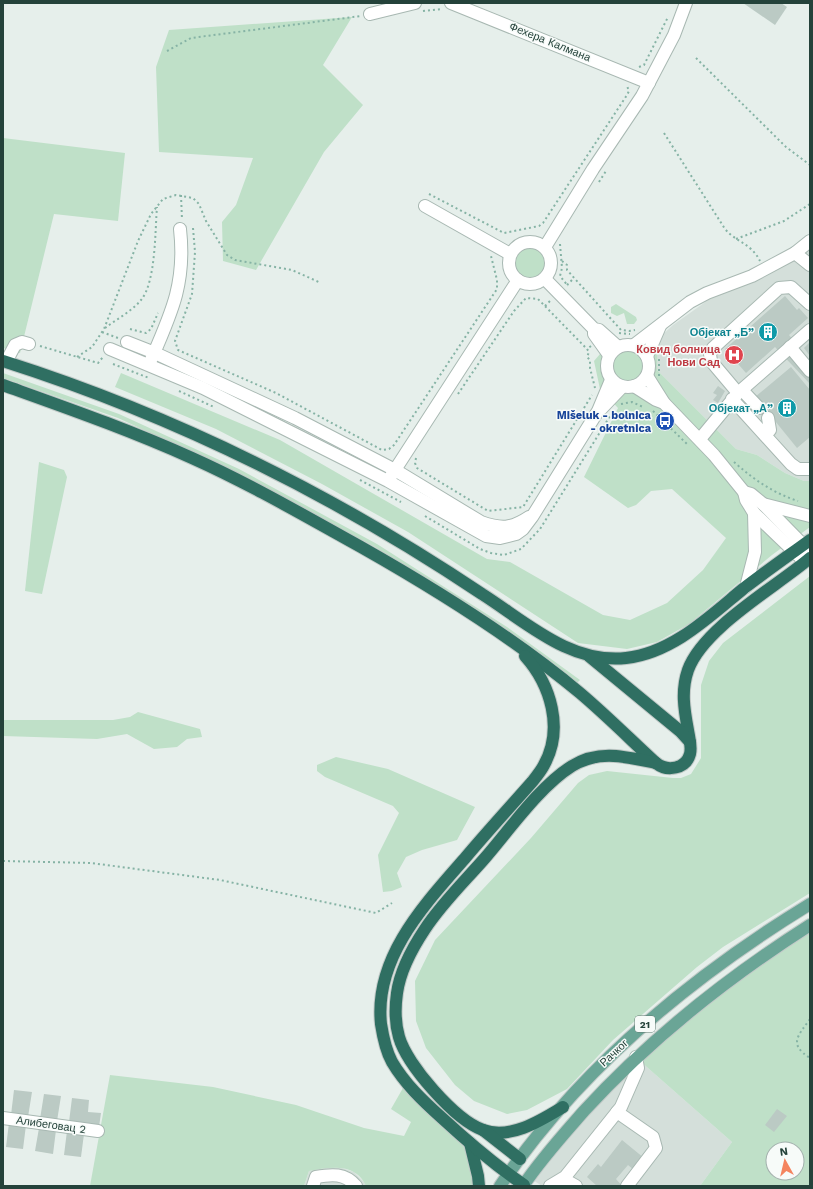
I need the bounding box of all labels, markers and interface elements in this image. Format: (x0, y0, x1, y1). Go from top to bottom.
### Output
street label: Фехера Калмана (507, 20, 593, 65)
building icon: Објекат „Б” (757, 321, 779, 343)
place label: Објекат „Б” (690, 326, 754, 339)
place label: Ковид болница Нови Сад (636, 343, 721, 369)
hospital icon: Ковид болница Нови Сад (723, 344, 745, 366)
building icon: Објекат „А” (776, 397, 798, 419)
place label: Објекат „А” (709, 402, 773, 415)
place label: Mišeluk - bolnica - okretnica (557, 409, 652, 435)
bus stop icon: Mišeluk - bolnica - okretnica (654, 410, 676, 432)
road number: 21 (635, 1016, 655, 1032)
street label: Рачког (597, 1037, 631, 1069)
street label: Алибеговац 2 (15, 1114, 87, 1136)
north arrow (765, 1141, 805, 1181)
text: N (779, 1145, 789, 1159)

